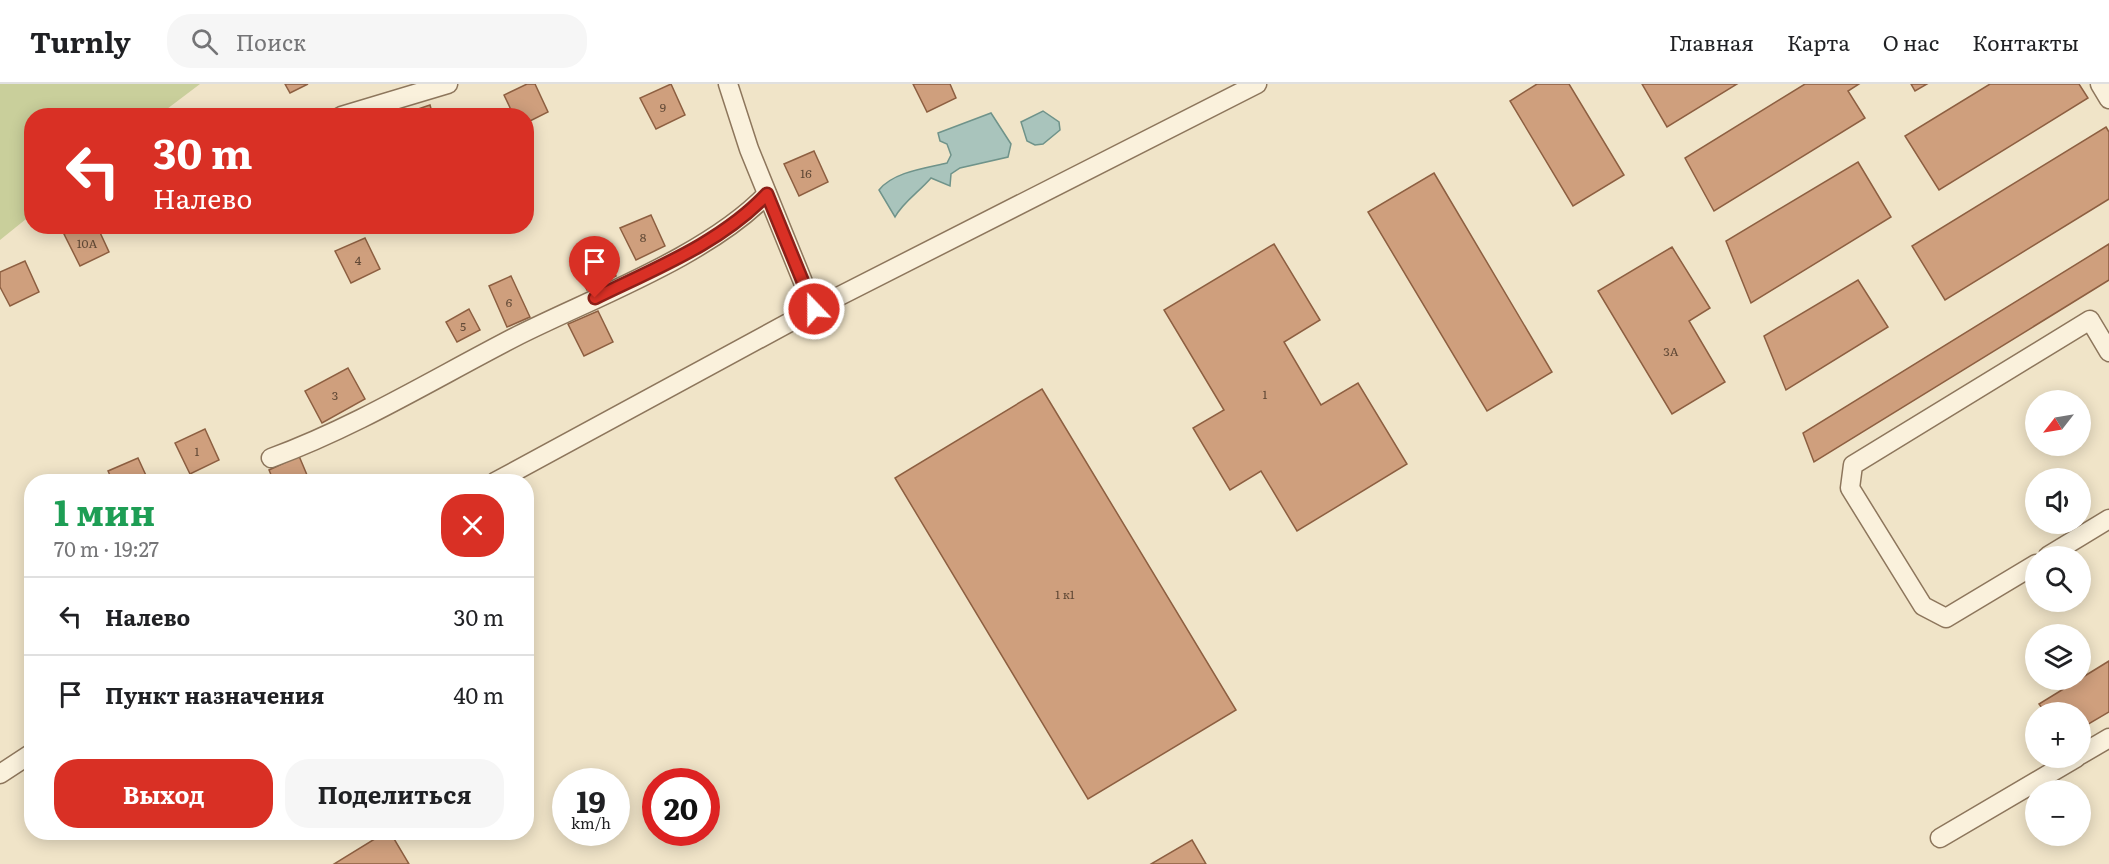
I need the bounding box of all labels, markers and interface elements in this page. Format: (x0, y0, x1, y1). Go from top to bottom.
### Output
search box (167, 14, 587, 68)
text: Turnly (30, 20, 131, 62)
icon: search (188, 25, 221, 58)
text: Поиск (236, 25, 306, 58)
text: Главная (1669, 26, 1754, 57)
text: Карта (1787, 26, 1850, 57)
text: О нас (1883, 26, 1939, 57)
text: Контакты (1972, 26, 2079, 57)
house number: 9 (660, 98, 666, 116)
text: 30 m (153, 120, 253, 182)
icon: left (54, 132, 132, 210)
house number: 16 (800, 164, 812, 182)
text: Налево (153, 177, 252, 217)
house number: 8 (640, 228, 647, 246)
house number: 10А (77, 234, 97, 252)
pin (569, 236, 620, 298)
icon: arrive (578, 245, 611, 278)
house number: 4 (355, 251, 362, 269)
position arrow (782, 277, 846, 341)
house number: 6 (506, 293, 513, 311)
house number: 5 (460, 317, 466, 335)
house number: 3А (1663, 342, 1679, 360)
house number: 1 (1263, 385, 1268, 403)
house number: 3 (332, 386, 338, 404)
north arrow (2025, 390, 2091, 456)
map controls (2025, 390, 2091, 846)
house number: 1 (195, 442, 200, 460)
button: sound (2025, 468, 2091, 534)
text: 1 мин (54, 484, 155, 537)
button: close (441, 494, 504, 557)
text: 70 m · 19:27 (54, 533, 159, 563)
button: search (2025, 546, 2091, 612)
house number: 1 к1 (1055, 585, 1075, 603)
icon: left (54, 600, 87, 633)
text: Налево (105, 600, 190, 633)
text: 30 m (454, 600, 504, 633)
button: layers (2025, 624, 2091, 690)
icon: arrive (54, 678, 87, 711)
text: Пункт назначения (105, 678, 324, 711)
text: 40 m (453, 678, 504, 711)
button: + (2025, 702, 2091, 768)
button: Выход (54, 759, 273, 828)
button: Поделиться (285, 759, 504, 828)
speed limit sign: 20 (642, 768, 720, 846)
text: 19 (576, 778, 606, 822)
button: − (2025, 780, 2091, 846)
text: km/h (571, 811, 611, 834)

